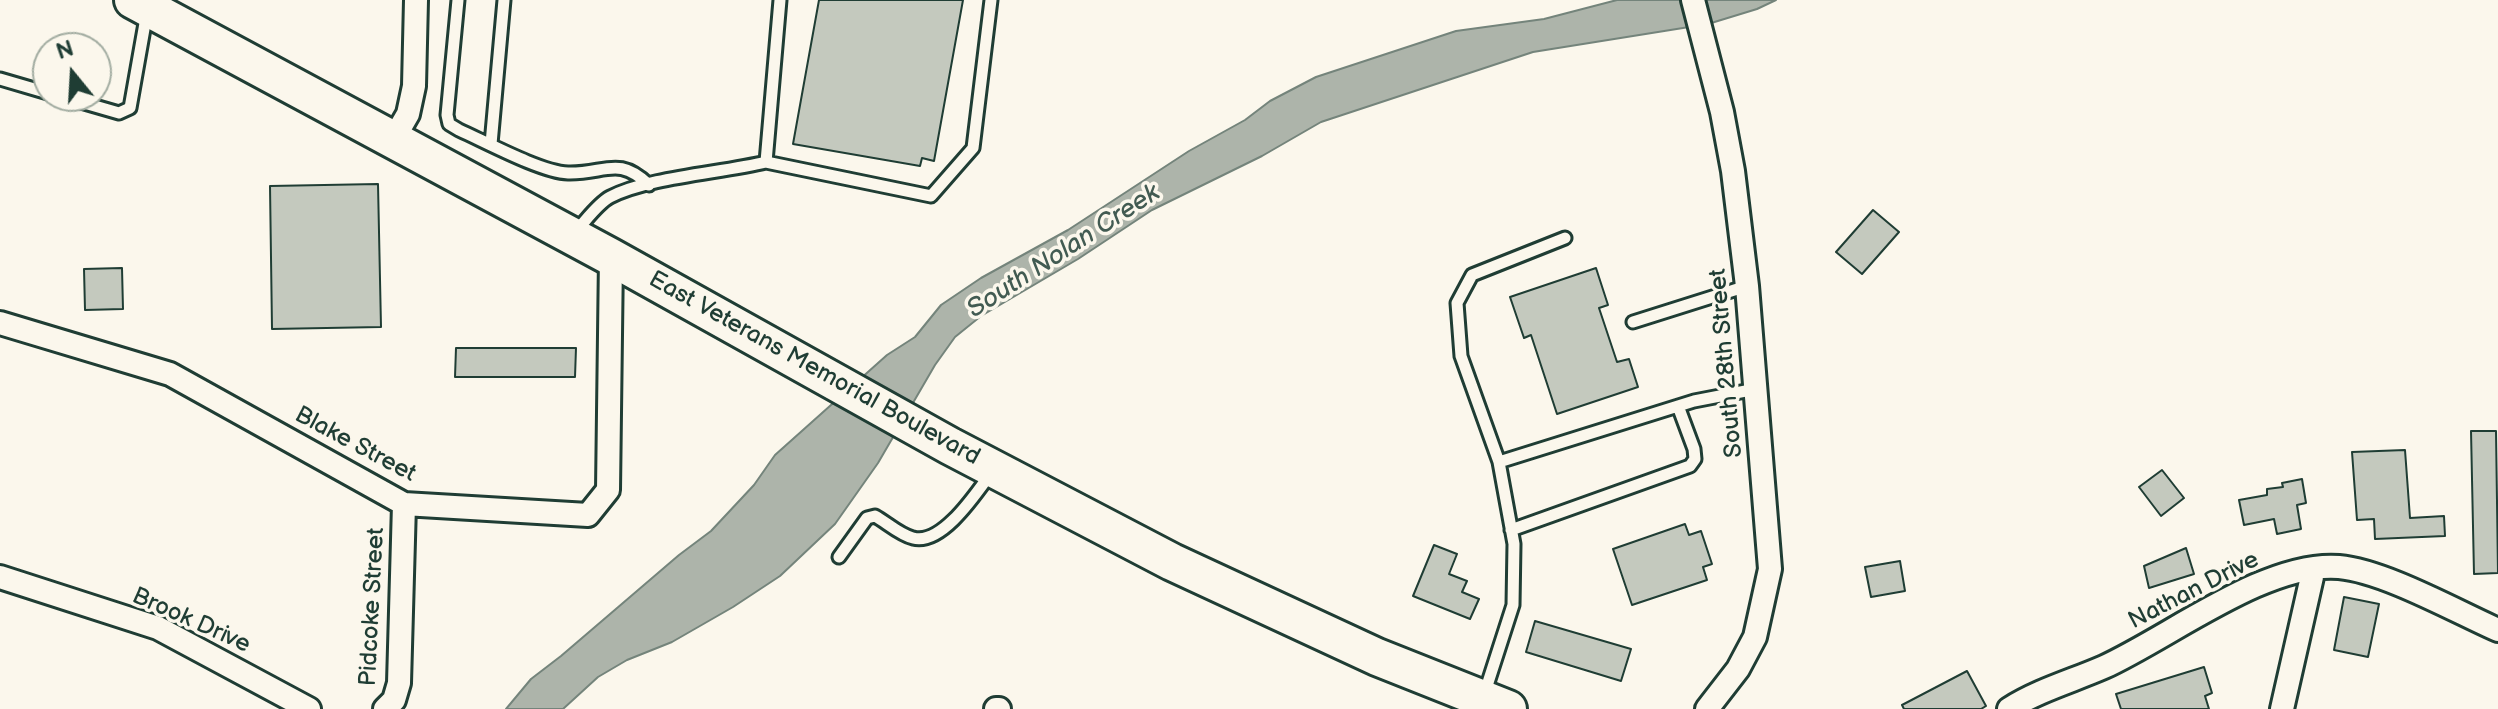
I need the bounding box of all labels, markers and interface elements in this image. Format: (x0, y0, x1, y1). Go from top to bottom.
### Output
north arrow (32, 32, 112, 112)
text: N (53, 35, 77, 66)
water label: South Nolan Creek (962, 178, 1166, 326)
street label: East Veterans Memorial Boulevard (643, 266, 985, 472)
street label: South 28th Street (1704, 267, 1750, 459)
street label: Blake Street (289, 401, 421, 489)
street label: Pidcoke Street (354, 527, 392, 687)
street label: Nathan Drive (2124, 546, 2264, 636)
street label: Brook Drive (127, 582, 255, 660)

